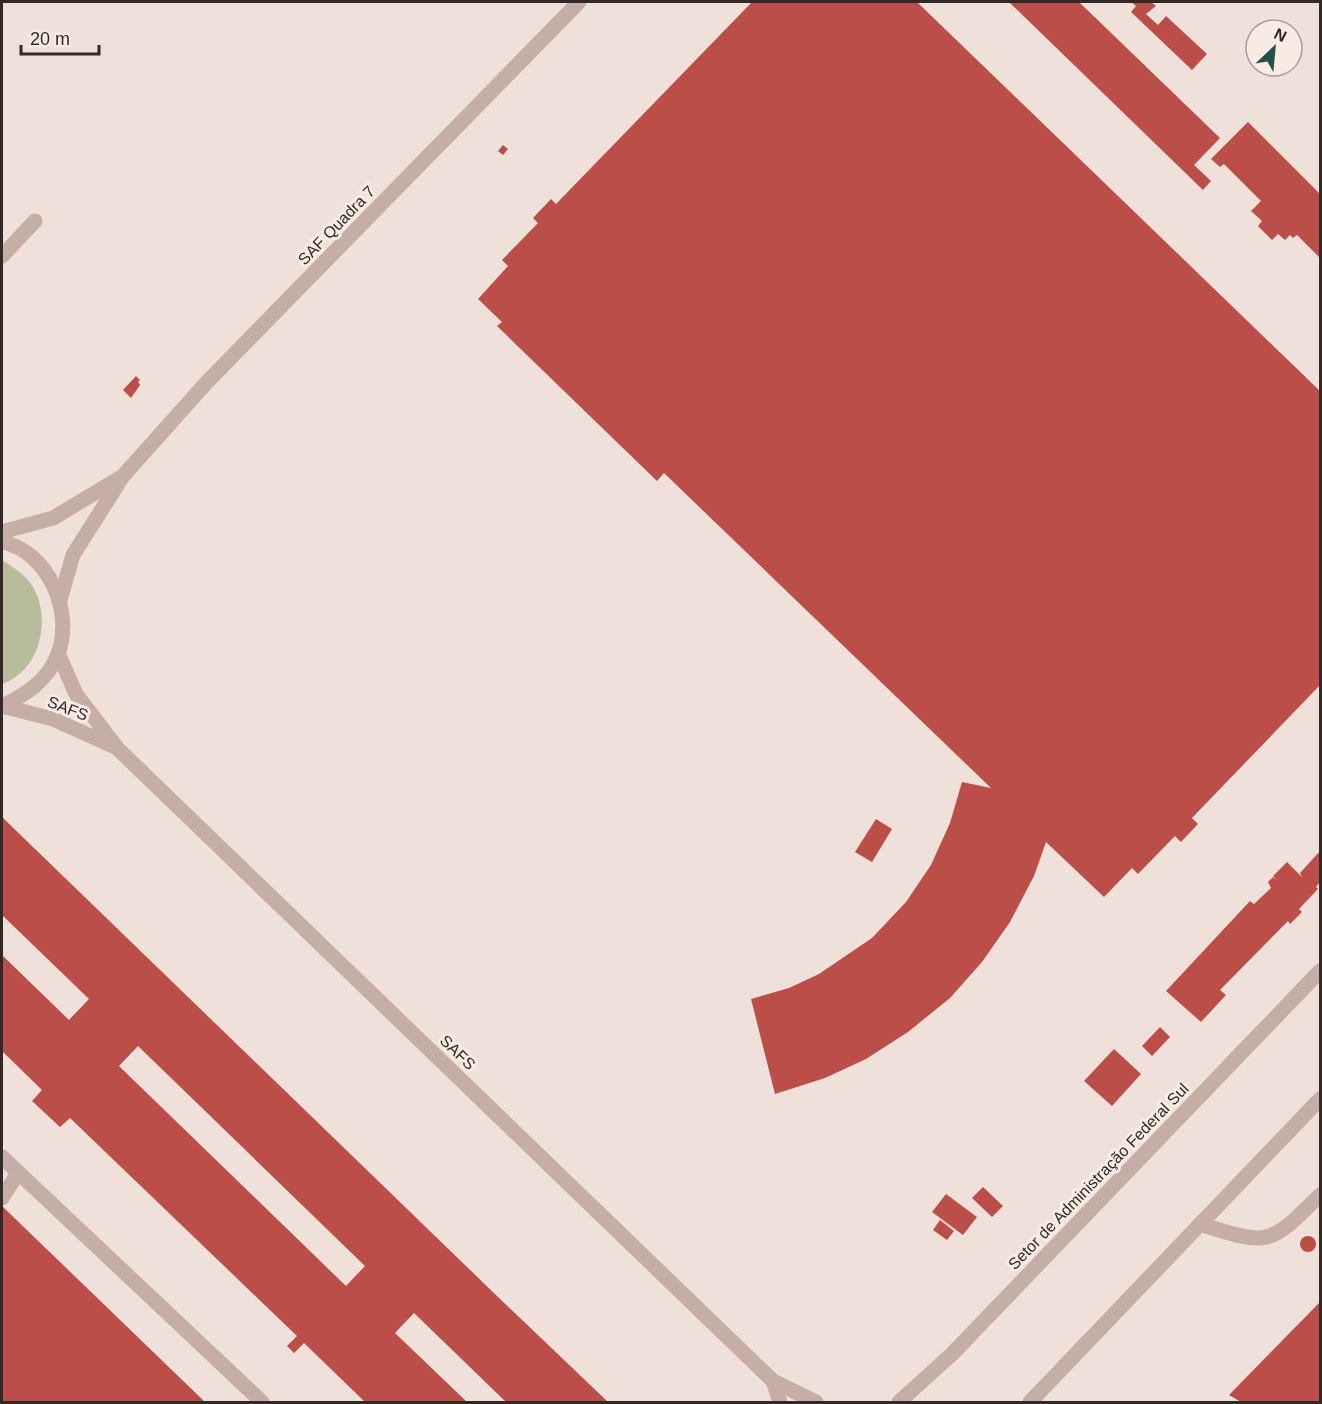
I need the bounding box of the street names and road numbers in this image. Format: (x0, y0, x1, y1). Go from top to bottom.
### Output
street label: SAF Quadra 7 (295, 183, 378, 268)
street label: SAFS (45, 693, 90, 724)
street label: SAFS (437, 1032, 479, 1073)
street label: Setor de Administração Federal Sul (1005, 1080, 1192, 1273)

